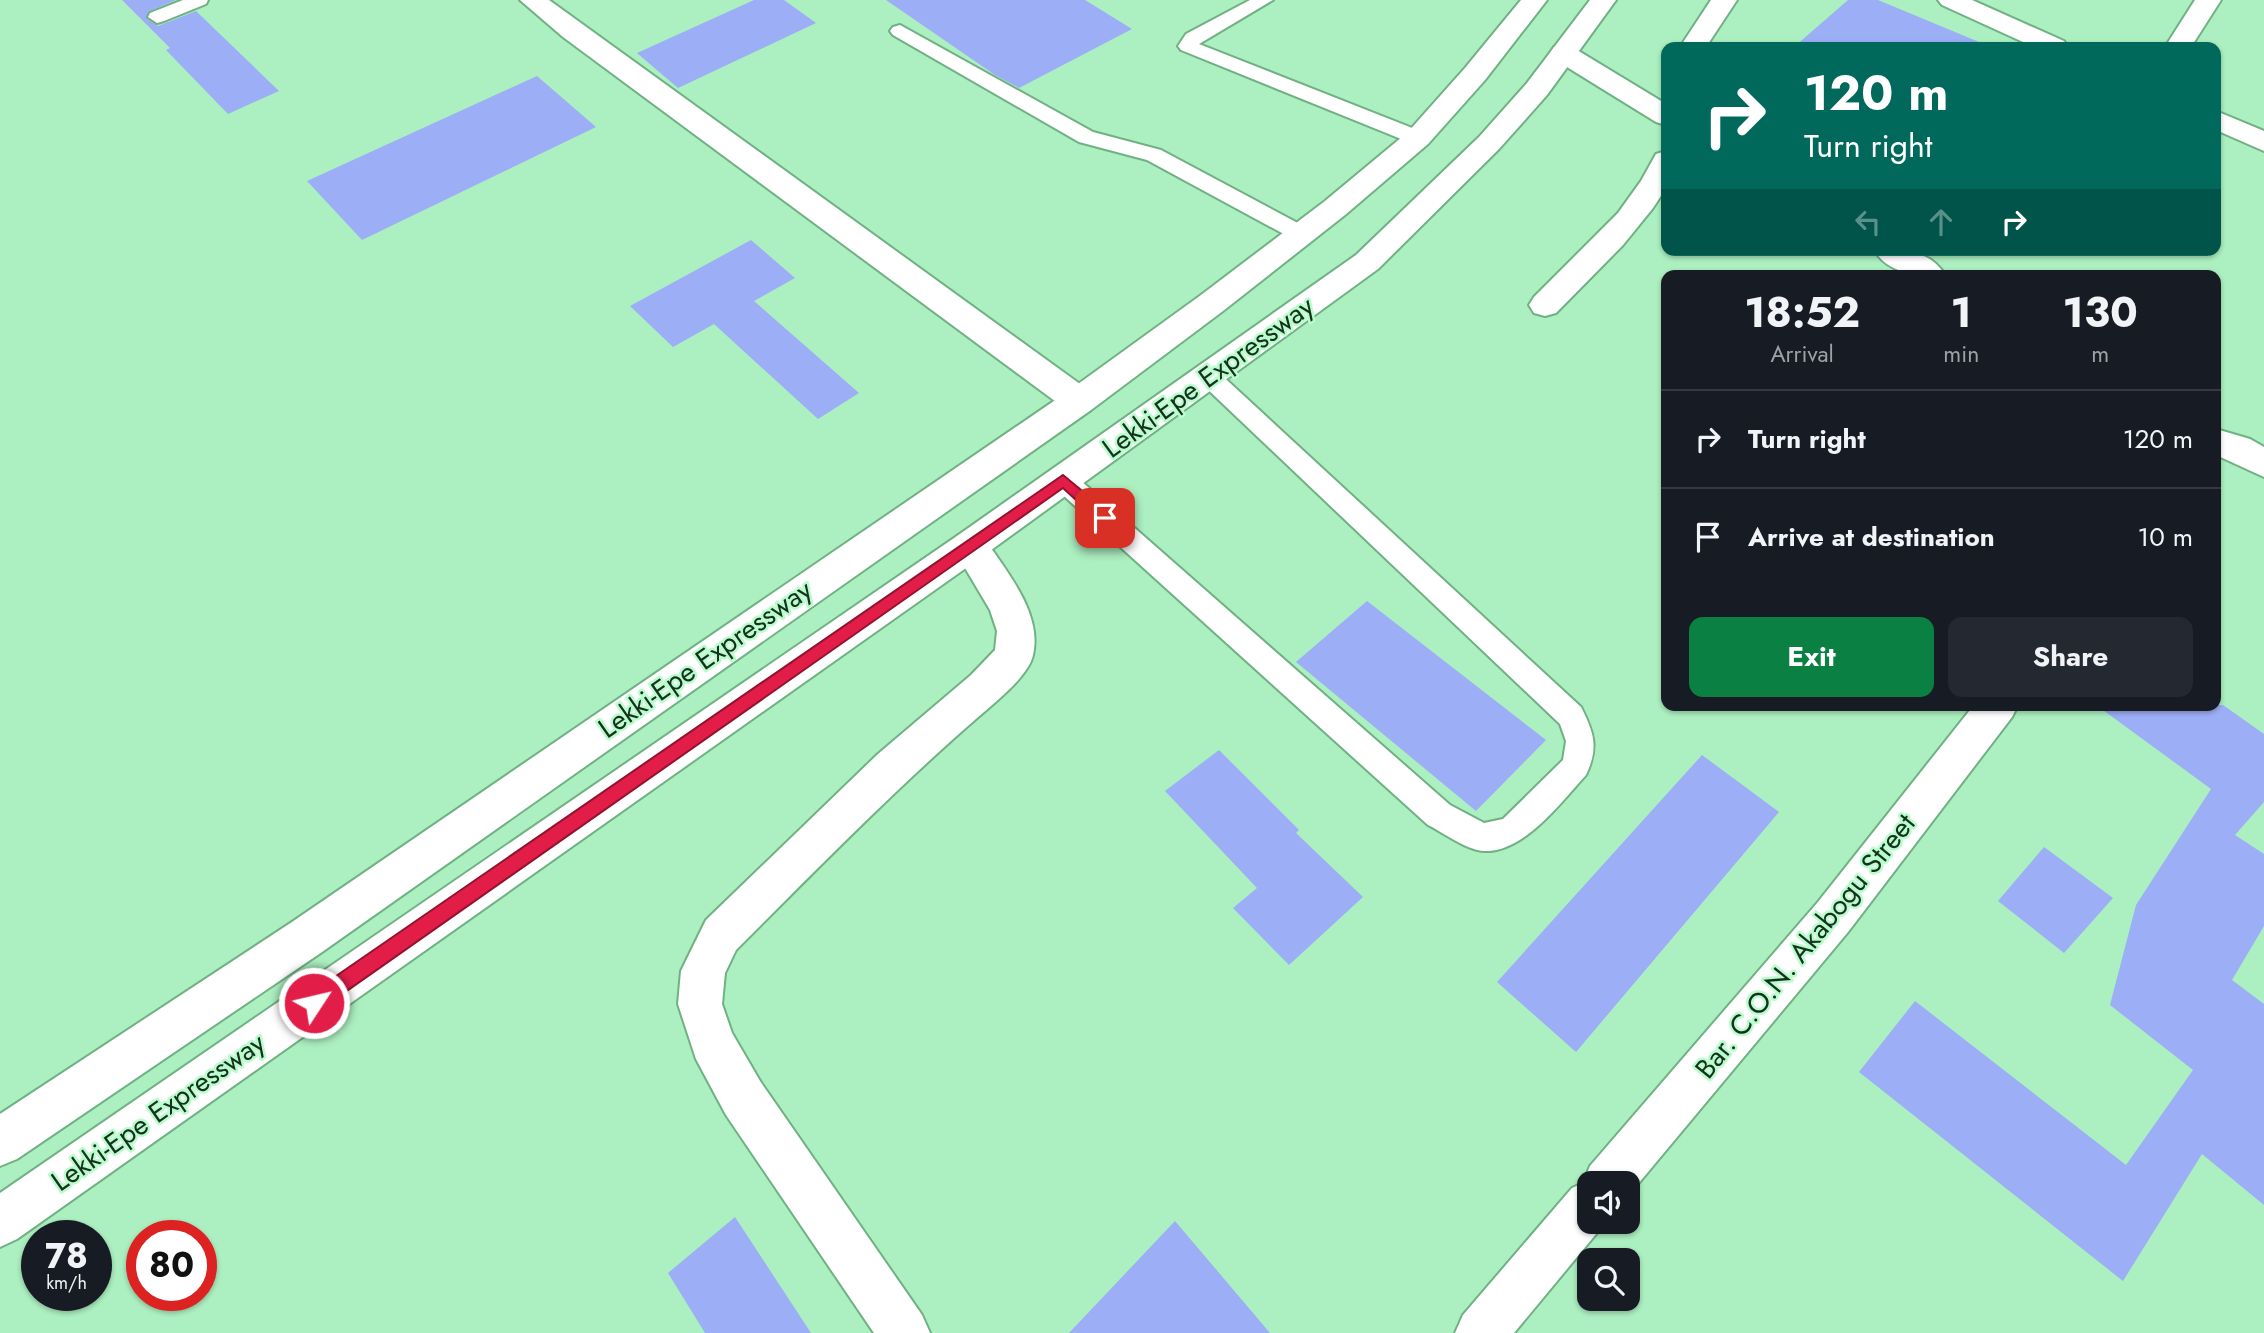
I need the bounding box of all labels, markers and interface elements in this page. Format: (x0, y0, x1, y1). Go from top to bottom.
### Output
text: 120 m (1804, 58, 1948, 128)
icon: right (1689, 70, 1780, 161)
text: Turn right (1804, 123, 1933, 169)
icon: left (1849, 203, 1887, 241)
icon: ahead (1922, 203, 1960, 241)
icon: right (1995, 203, 2033, 241)
text: 18:52 (1744, 282, 1860, 343)
text: 1 (1951, 282, 1972, 343)
text: 130 (2063, 282, 2138, 343)
street label: Lekki-Epe Expressway (1094, 286, 1323, 468)
text: Arrival (1770, 337, 1834, 371)
text: min (1943, 337, 1979, 371)
text: m (2091, 337, 2109, 371)
icon: right (1689, 420, 1727, 458)
text: Turn right (1748, 420, 1866, 458)
text: 120 m (2123, 420, 2193, 458)
pin (1075, 488, 1135, 548)
icon: arrive (1086, 499, 1124, 537)
icon: arrive (1689, 518, 1727, 556)
text: Arrive at destination (1748, 518, 1995, 556)
text: 10 m (2138, 518, 2193, 556)
street label: Lekki-Epe Expressway (590, 569, 821, 748)
button: Exit (1689, 617, 1934, 697)
button: Share (1948, 617, 2193, 697)
street label: Bar. C.O.N. Akabogu Street (1685, 804, 1925, 1087)
position arrow (277, 966, 351, 1040)
street label: Lekki-Epe Expressway (43, 1022, 274, 1201)
map controls (1577, 1171, 1640, 1311)
button: sound (1577, 1171, 1640, 1234)
speed limit sign: 80 (126, 1220, 217, 1311)
text: 78 (45, 1231, 88, 1281)
button: search (1577, 1248, 1640, 1311)
text: km/h (46, 1270, 87, 1296)

